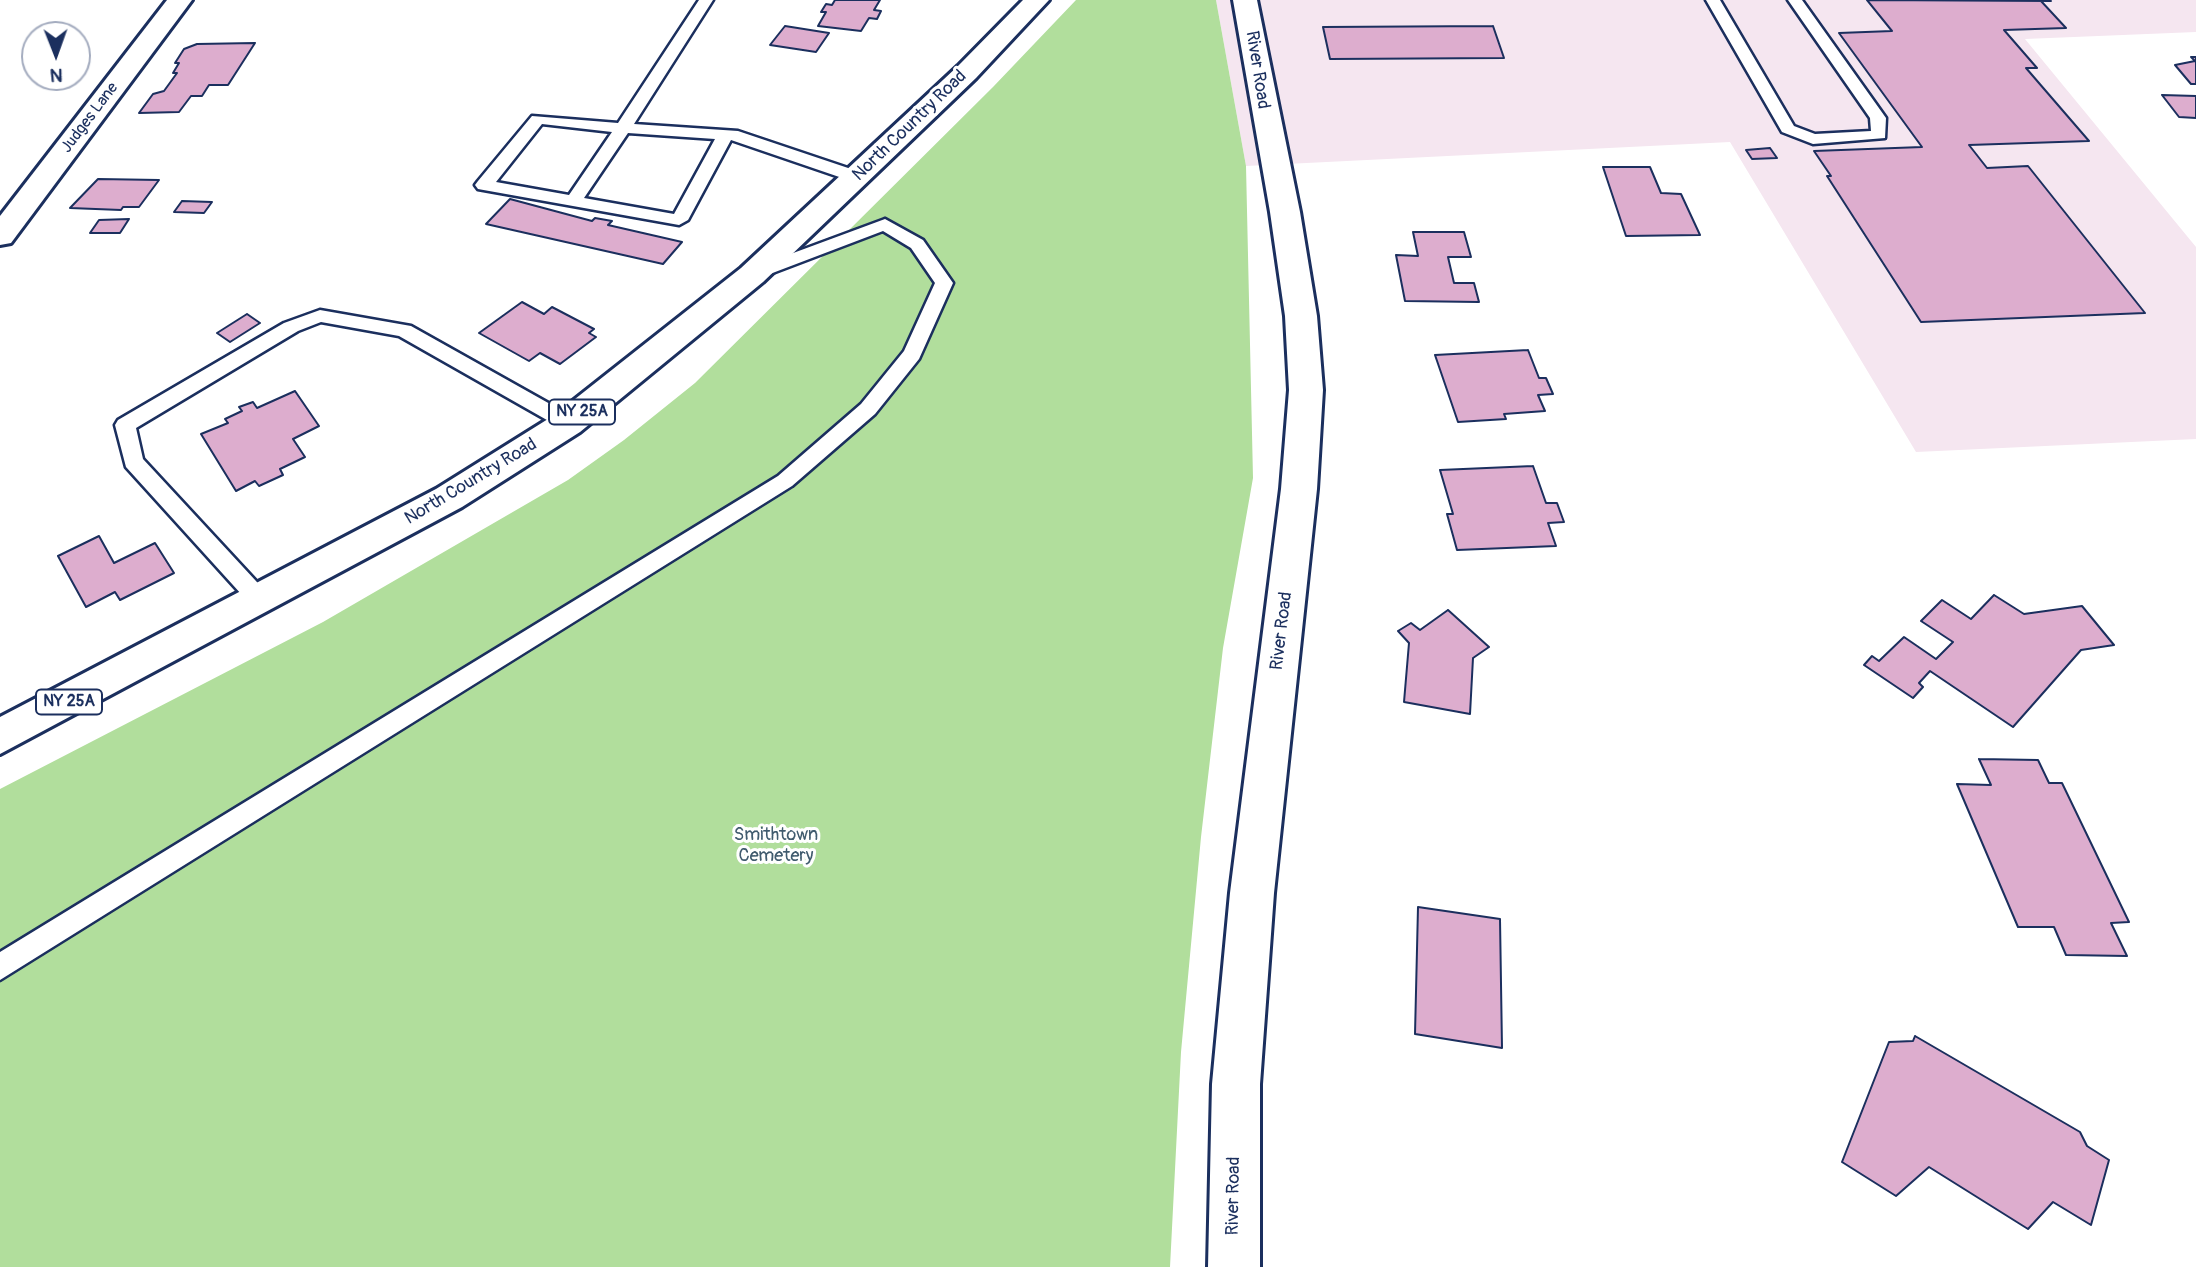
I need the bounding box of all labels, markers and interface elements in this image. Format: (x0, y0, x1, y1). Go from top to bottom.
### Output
north arrow (21, 21, 91, 91)
street label: River Road (1240, 29, 1274, 111)
text: N (50, 63, 63, 87)
street label: North Country Road (848, 66, 972, 186)
street label: Judges Lane (57, 79, 123, 157)
road number: NY 25A (549, 400, 615, 424)
street label: North Country Road (401, 434, 541, 530)
street label: River Road (1266, 591, 1298, 671)
road number: NY 25A (36, 690, 102, 715)
park label: Smithtown Cemetery (734, 824, 818, 866)
street label: River Road (1223, 1156, 1245, 1236)

